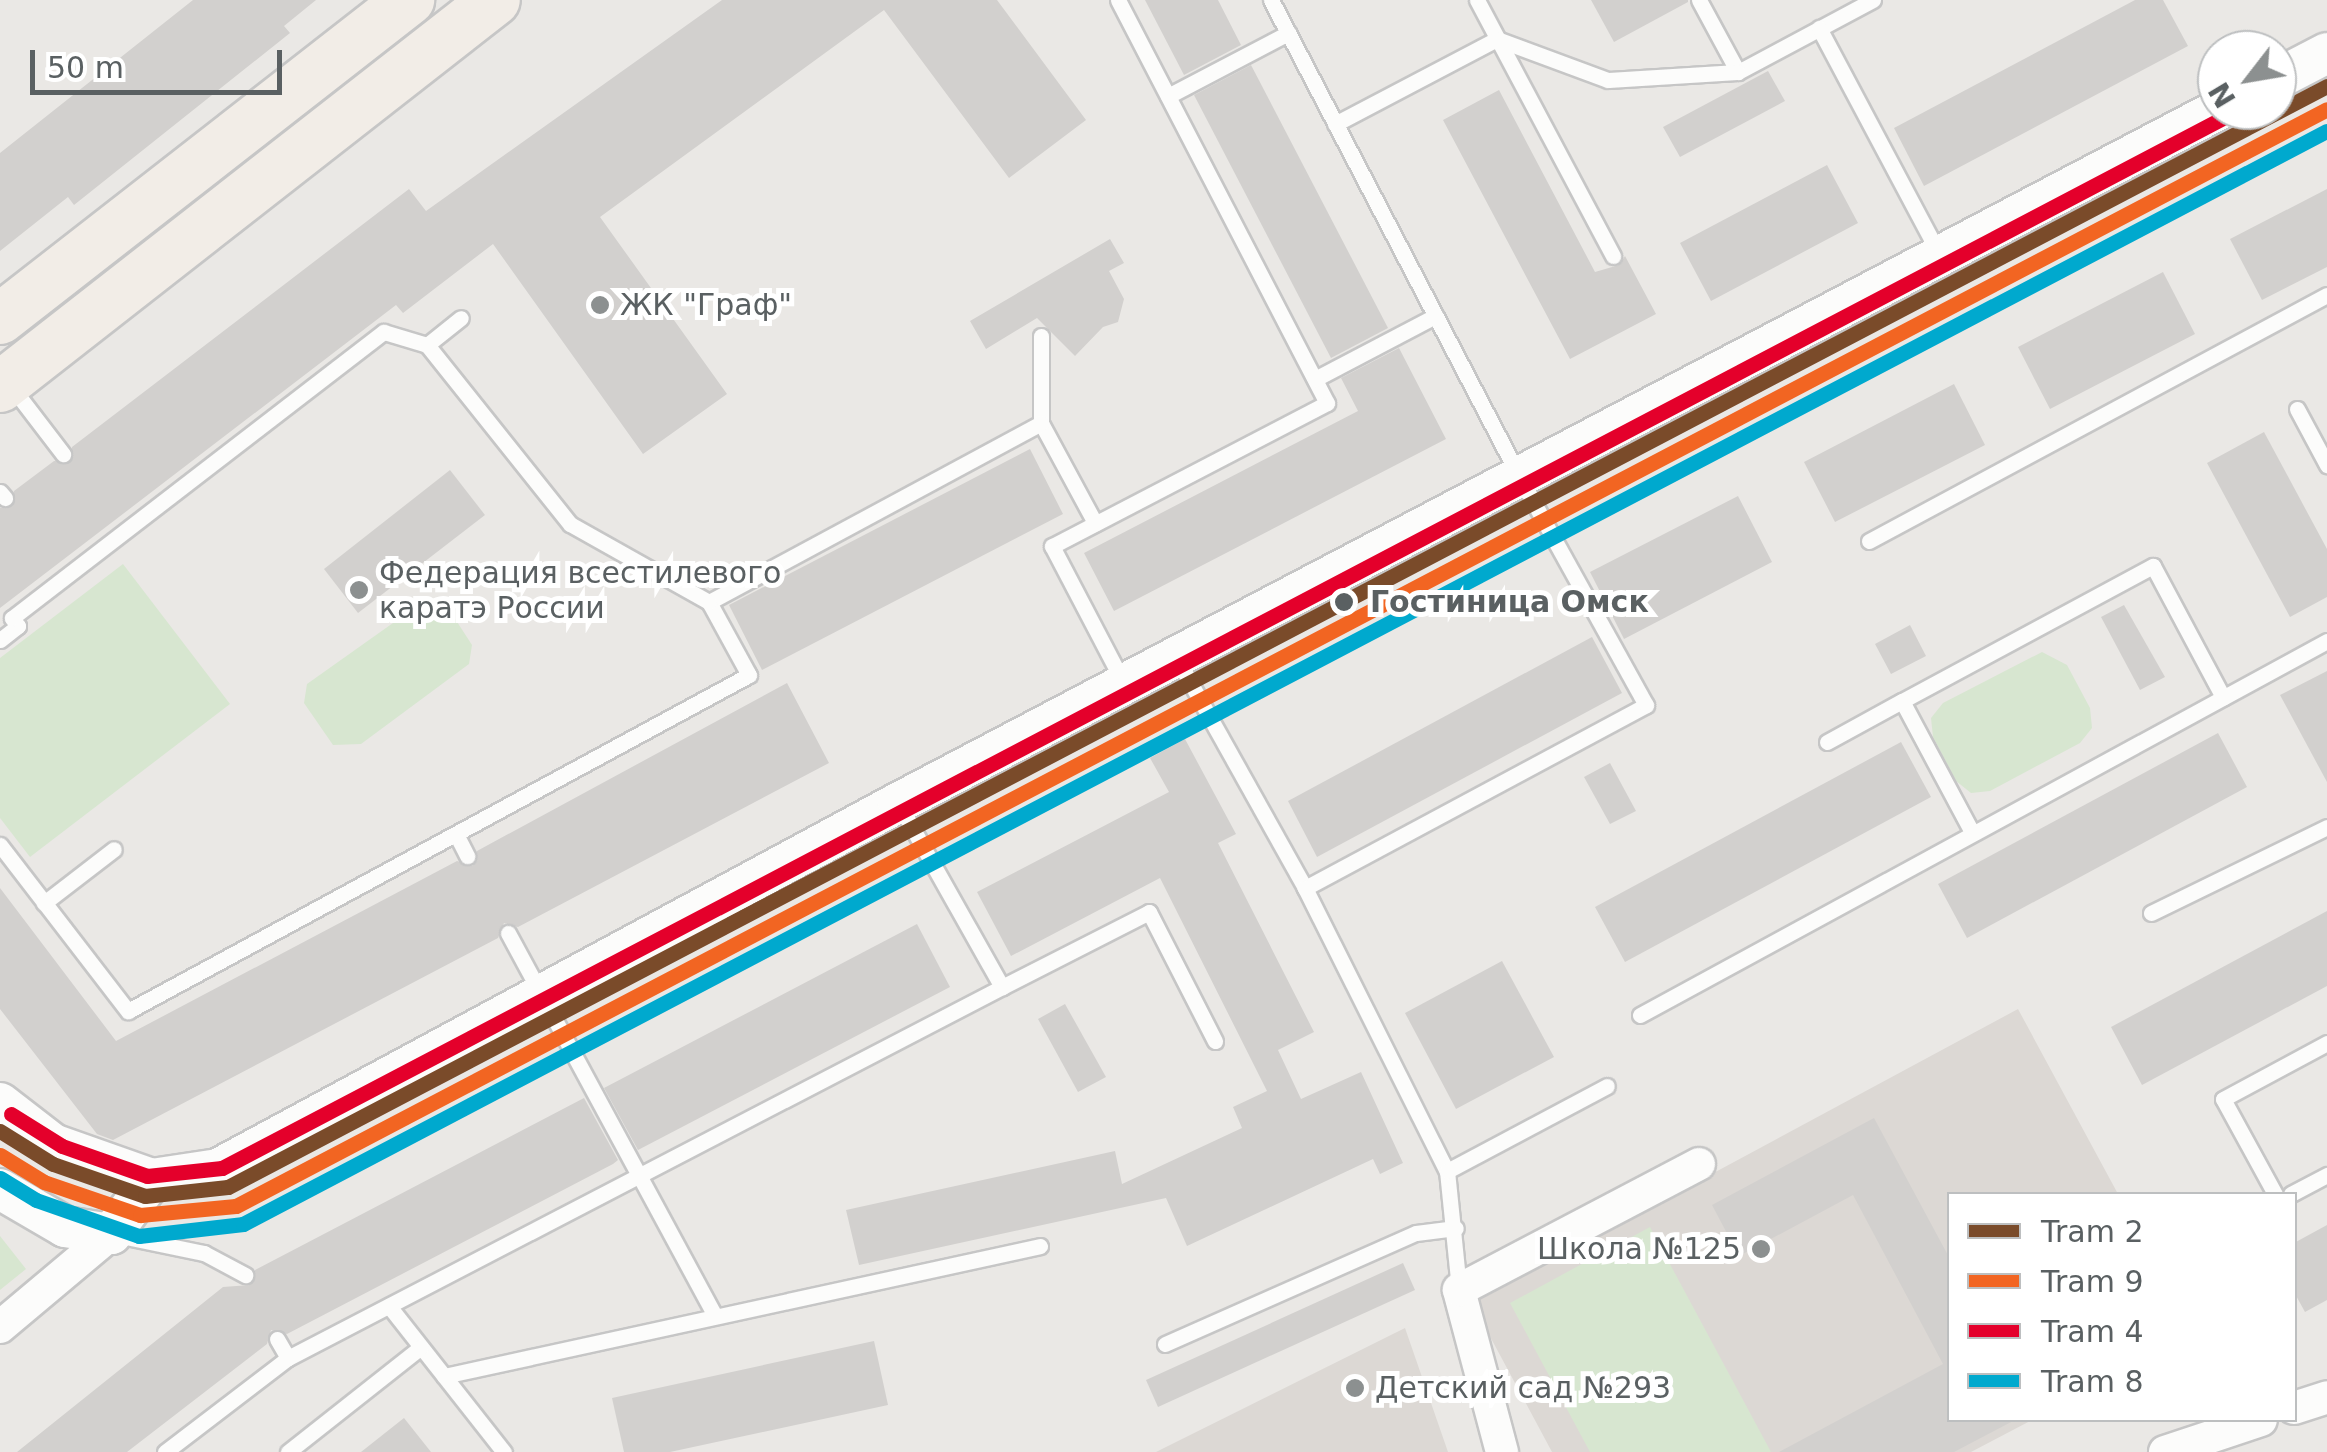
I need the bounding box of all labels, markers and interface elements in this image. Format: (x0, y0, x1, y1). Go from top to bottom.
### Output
scale bar (35, 30, 288, 92)
north arrow (2197, 30, 2297, 130)
text: 50 m (47, 50, 124, 85)
text: N (2202, 76, 2243, 113)
place label: ЖК "Граф" (620, 287, 792, 323)
marker: ЖК "Граф" (589, 294, 611, 316)
place label: Федерация всестилевого каратэ России (379, 555, 781, 626)
marker: Федерация всестилевого каратэ России (348, 579, 370, 601)
place label: Гостиница Омск (1370, 584, 1649, 620)
marker: Гостиница Омск (1327, 585, 1361, 619)
legend (1947, 1192, 2297, 1422)
text: Tram 2 (2041, 1214, 2143, 1249)
place label: Школа №125 (1537, 1231, 1741, 1267)
marker: Школа №125 (1750, 1238, 1772, 1260)
text: Tram 9 (2041, 1264, 2143, 1299)
text: Tram 4 (2041, 1314, 2143, 1349)
text: Tram 8 (2041, 1364, 2143, 1399)
place label: Детский сад №293 (1375, 1370, 1671, 1406)
marker: Детский сад №293 (1344, 1377, 1366, 1399)

